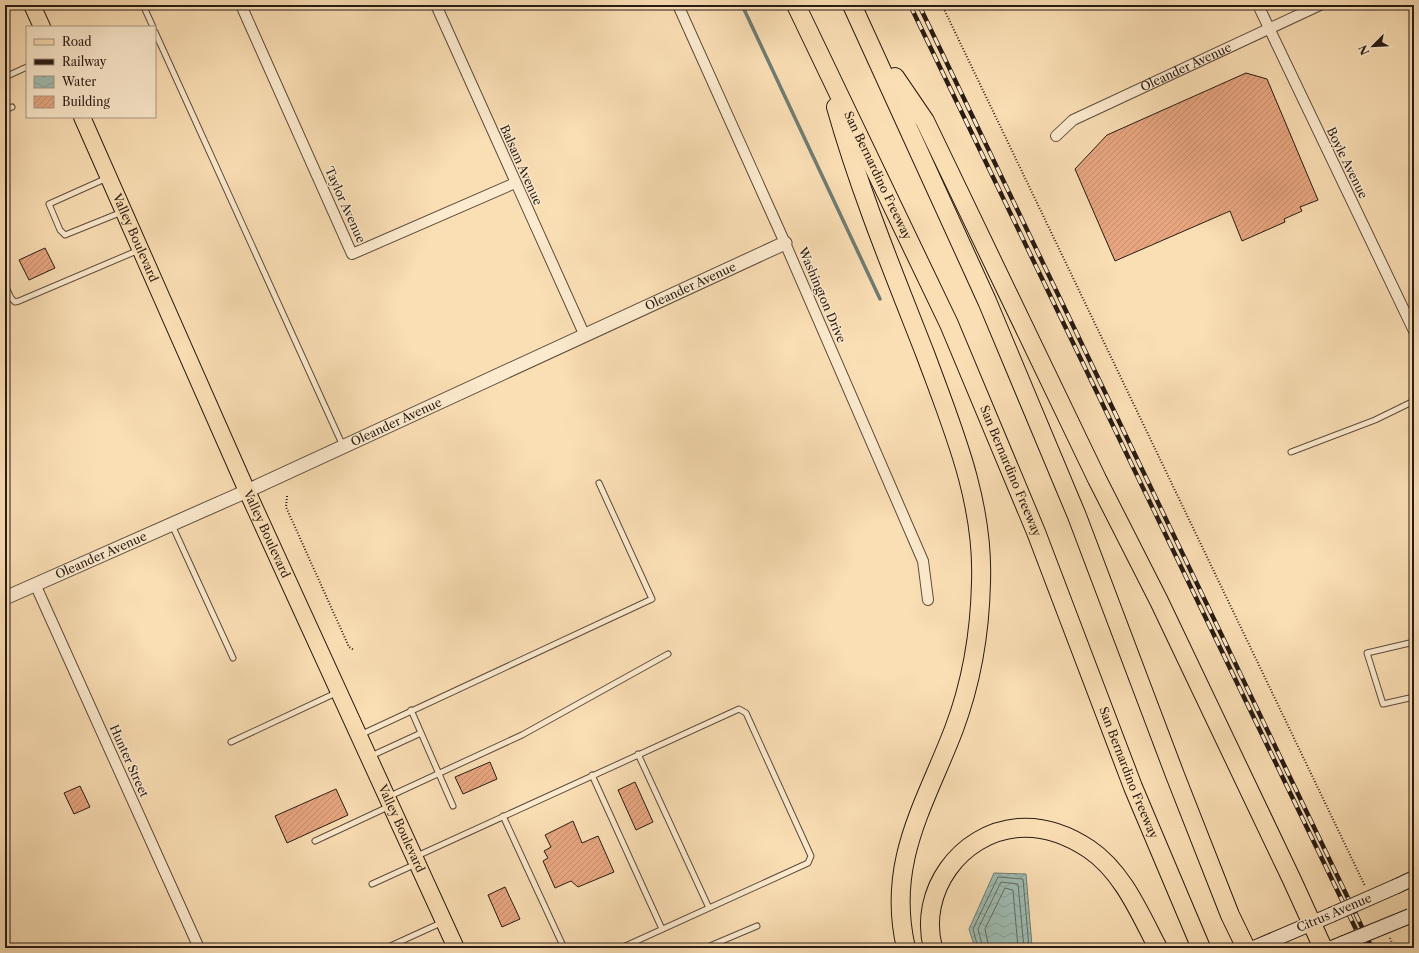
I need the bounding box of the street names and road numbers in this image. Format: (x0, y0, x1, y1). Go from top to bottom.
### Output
street label: Oleander Avenue (1138, 39, 1234, 94)
street label: San Bernardino Freeway (841, 109, 915, 242)
street label: Balsam Avenue (497, 122, 546, 208)
street label: Boyle Avenue (1324, 125, 1371, 201)
street label: Taylor Avenue (322, 164, 369, 245)
street label: Valley Boulevard (109, 190, 162, 285)
street label: Washington Drive (795, 244, 849, 345)
street label: Oleander Avenue (643, 259, 738, 313)
street label: Oleander Avenue (348, 394, 444, 449)
street label: San Bernardino Freeway (977, 403, 1045, 538)
street label: Valley Boulevard (240, 487, 294, 581)
street label: Oleander Avenue (53, 528, 149, 582)
street label: San Bernardino Freeway (1096, 704, 1162, 841)
street label: Hunter Street (107, 722, 152, 800)
street label: Valley Boulevard (375, 781, 429, 875)
street label: Citrus Avenue (1294, 890, 1374, 935)

